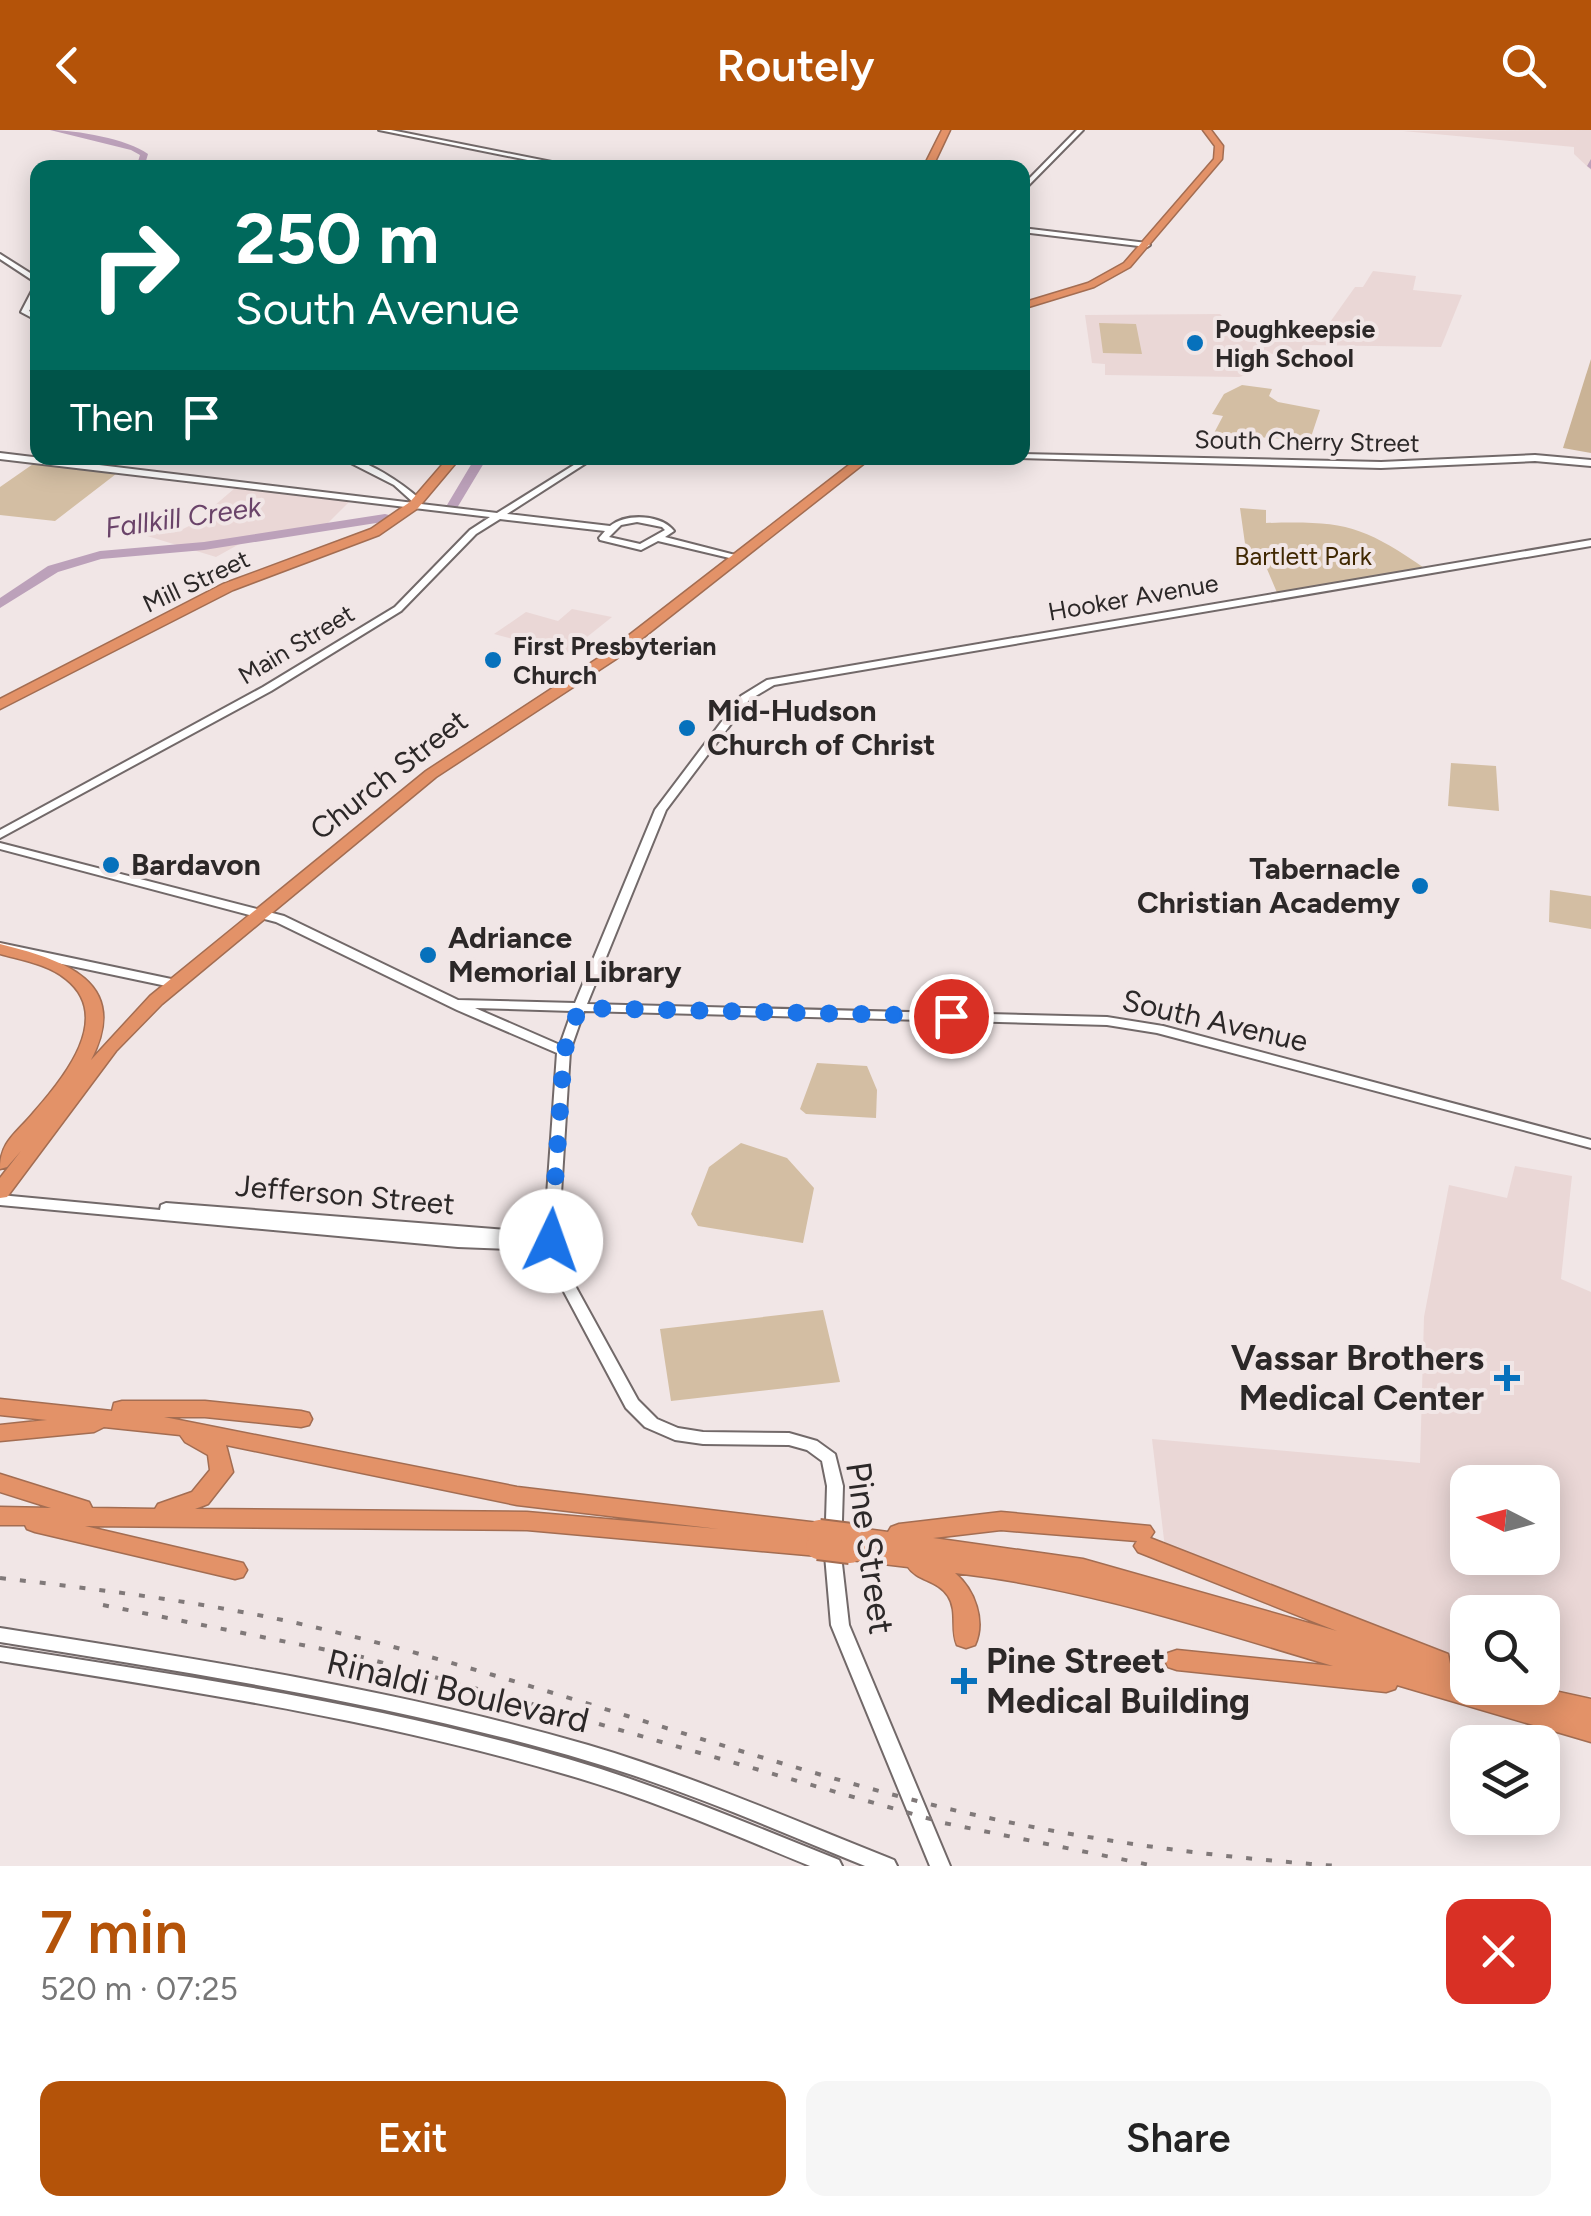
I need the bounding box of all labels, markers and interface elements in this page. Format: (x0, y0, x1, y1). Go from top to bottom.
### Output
icon: back (40, 38, 95, 93)
text: Routely (716, 38, 875, 92)
icon: search (1496, 38, 1551, 93)
text: 250 m (235, 196, 439, 281)
icon: right (70, 200, 200, 330)
text: South Avenue (235, 281, 519, 335)
place label: Poughkeepsie High School (1215, 314, 1376, 373)
marker: Poughkeepsie High School (1184, 332, 1206, 354)
icon: arrive (174, 390, 229, 445)
text: Then (70, 395, 154, 441)
street label: South Cherry Street (1194, 424, 1420, 458)
water label: Fallkill Creek (103, 489, 265, 545)
park label: Bartlett Park (1234, 541, 1373, 571)
street label: Mill Street (138, 543, 254, 619)
street label: Hooker Avenue (1045, 567, 1221, 627)
street label: Main Street (233, 598, 359, 690)
place label: First Presbyterian Church (513, 631, 717, 690)
marker: First Presbyterian Church (482, 649, 504, 671)
place label: Mid-Hudson Church of Christ (707, 692, 935, 763)
street label: Church Street (303, 702, 475, 848)
marker: Mid-Hudson Church of Christ (676, 717, 698, 739)
place label: Bardavon (131, 846, 261, 883)
place label: Tabernacle Christian Academy (1137, 850, 1401, 921)
marker: Bardavon (100, 854, 122, 876)
marker: Tabernacle Christian Academy (1409, 875, 1431, 897)
place label: Adriance Memorial Library (448, 919, 682, 990)
marker: Adriance Memorial Library (417, 944, 439, 966)
pin (909, 974, 994, 1059)
street label: South Avenue (1119, 981, 1312, 1060)
icon: arrive (924, 989, 979, 1044)
street label: Jefferson Street (234, 1166, 456, 1223)
position arrow (499, 1189, 603, 1293)
place label: Vassar Brothers Medical Center (1231, 1337, 1484, 1419)
marker: Vassar Brothers Medical Center (1494, 1365, 1520, 1391)
street label: Pine Street (837, 1459, 903, 1637)
north arrow (1450, 1465, 1560, 1575)
map controls (1450, 1465, 1560, 1835)
button: search (1450, 1595, 1560, 1705)
street label: Rinaldi Boulevard (323, 1640, 593, 1742)
place label: Pine Street Medical Building (986, 1640, 1250, 1722)
marker: Pine Street Medical Building (951, 1668, 977, 1694)
button: layers (1450, 1725, 1560, 1835)
text: 7 min (40, 1896, 188, 1968)
button: close (1446, 1899, 1551, 2004)
text: 520 m · 07:25 (40, 1970, 238, 2008)
button: Exit (40, 2081, 786, 2196)
button: Share (806, 2081, 1551, 2196)

